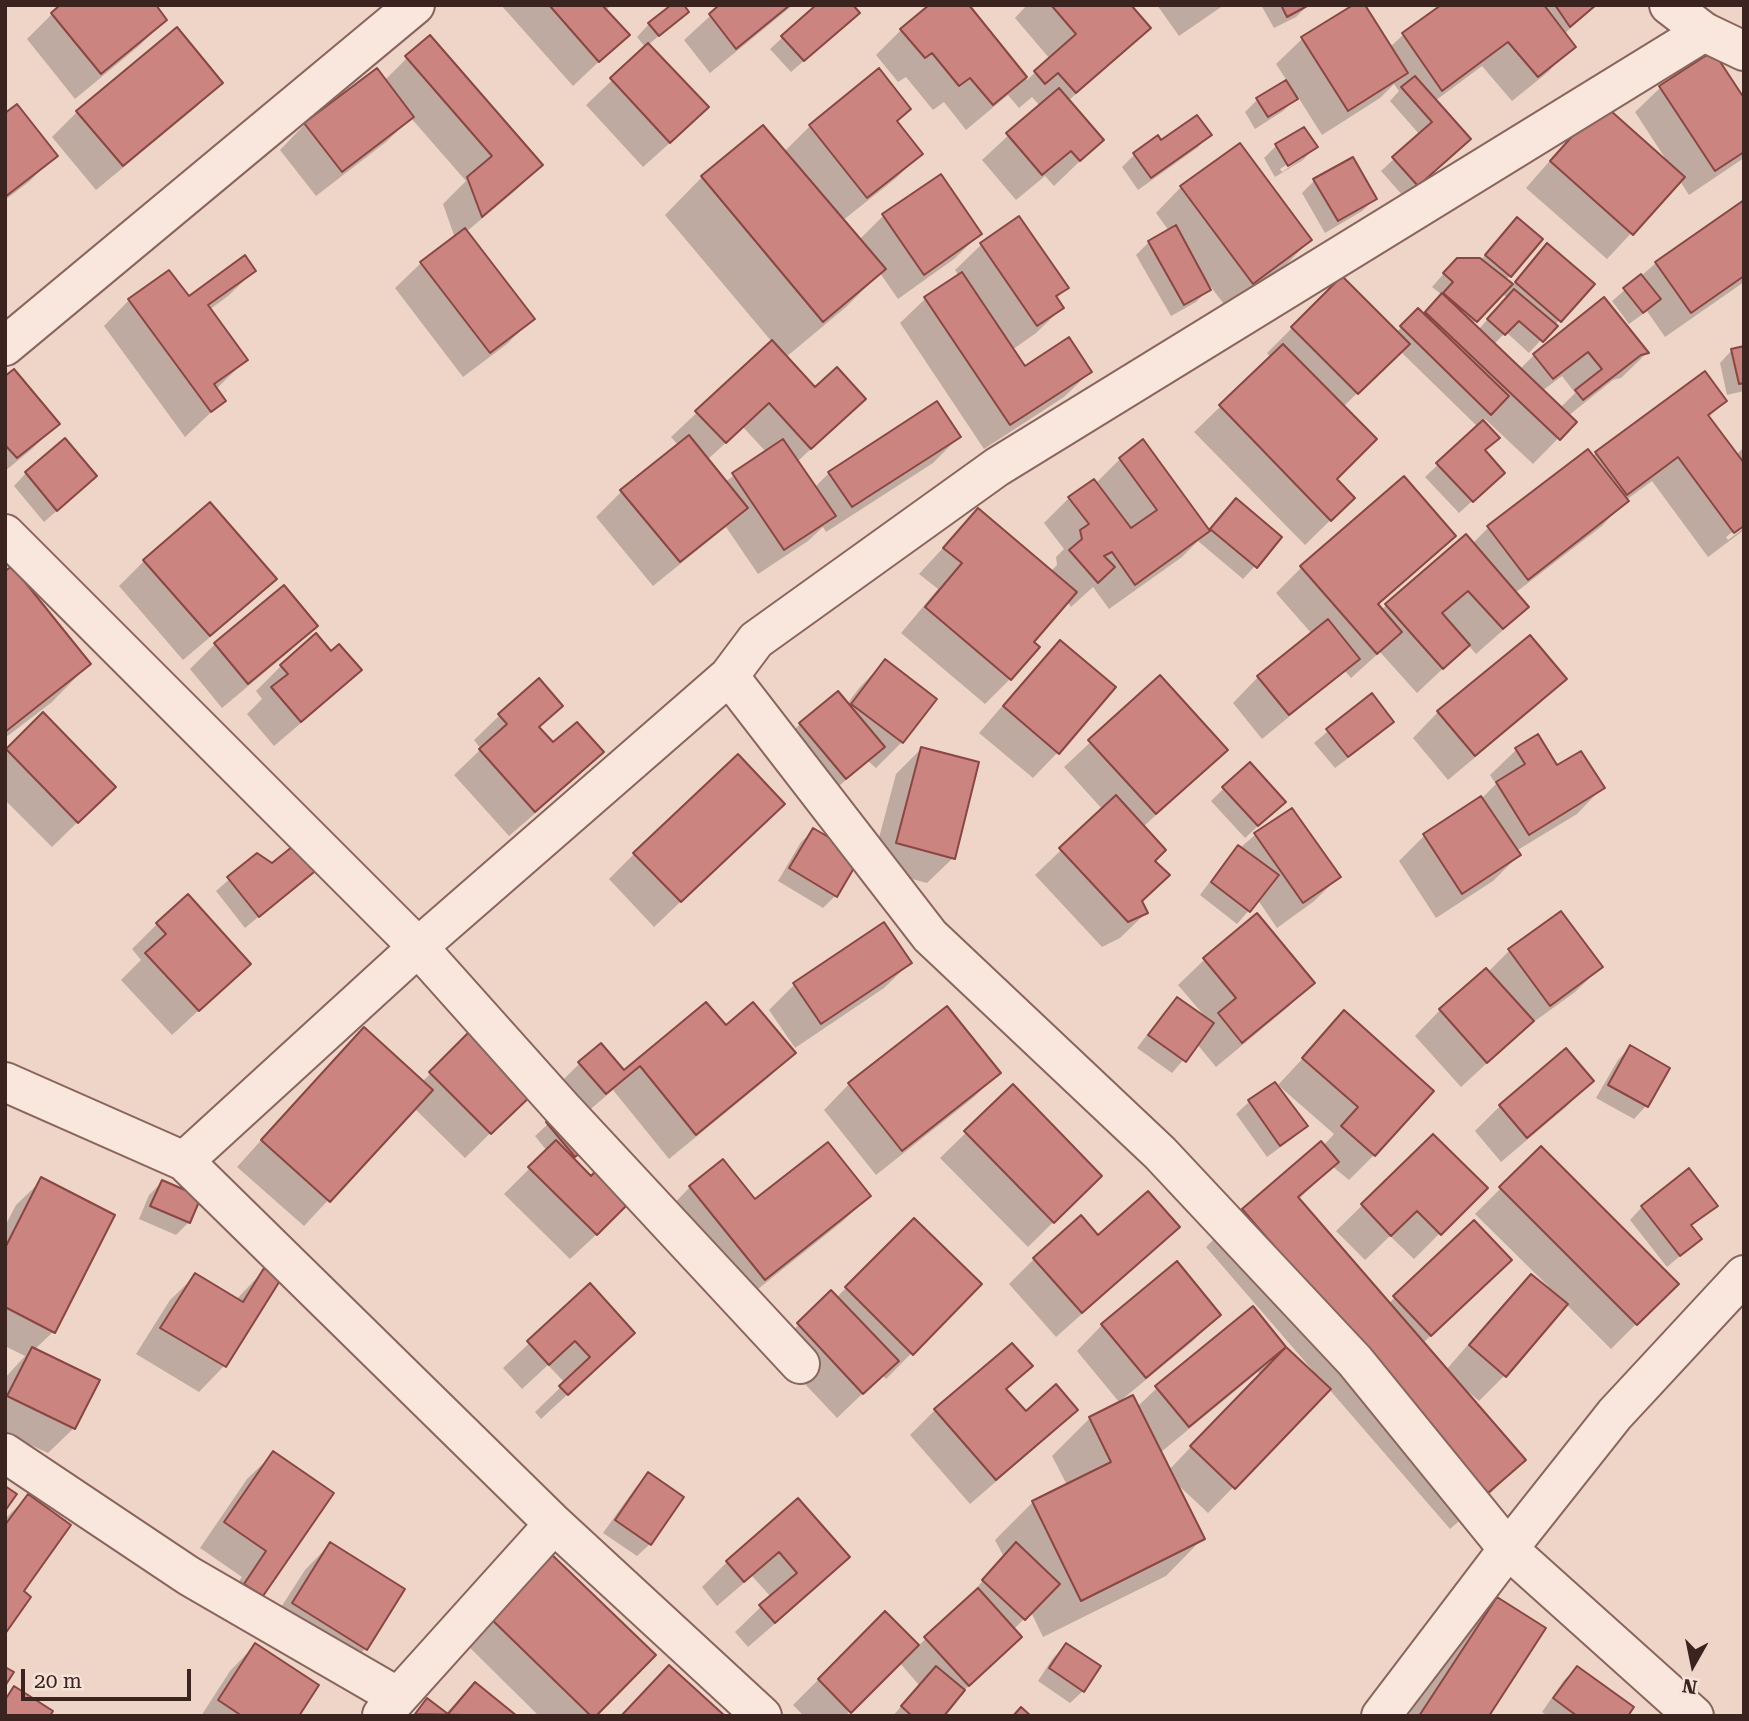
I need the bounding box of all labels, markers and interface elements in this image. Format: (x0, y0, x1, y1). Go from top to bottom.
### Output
north arrow (1658, 1630, 1728, 1700)
scale bar (24, 1654, 194, 1698)
text: 20 m (34, 1669, 82, 1693)
text: N (1681, 1674, 1699, 1699)

